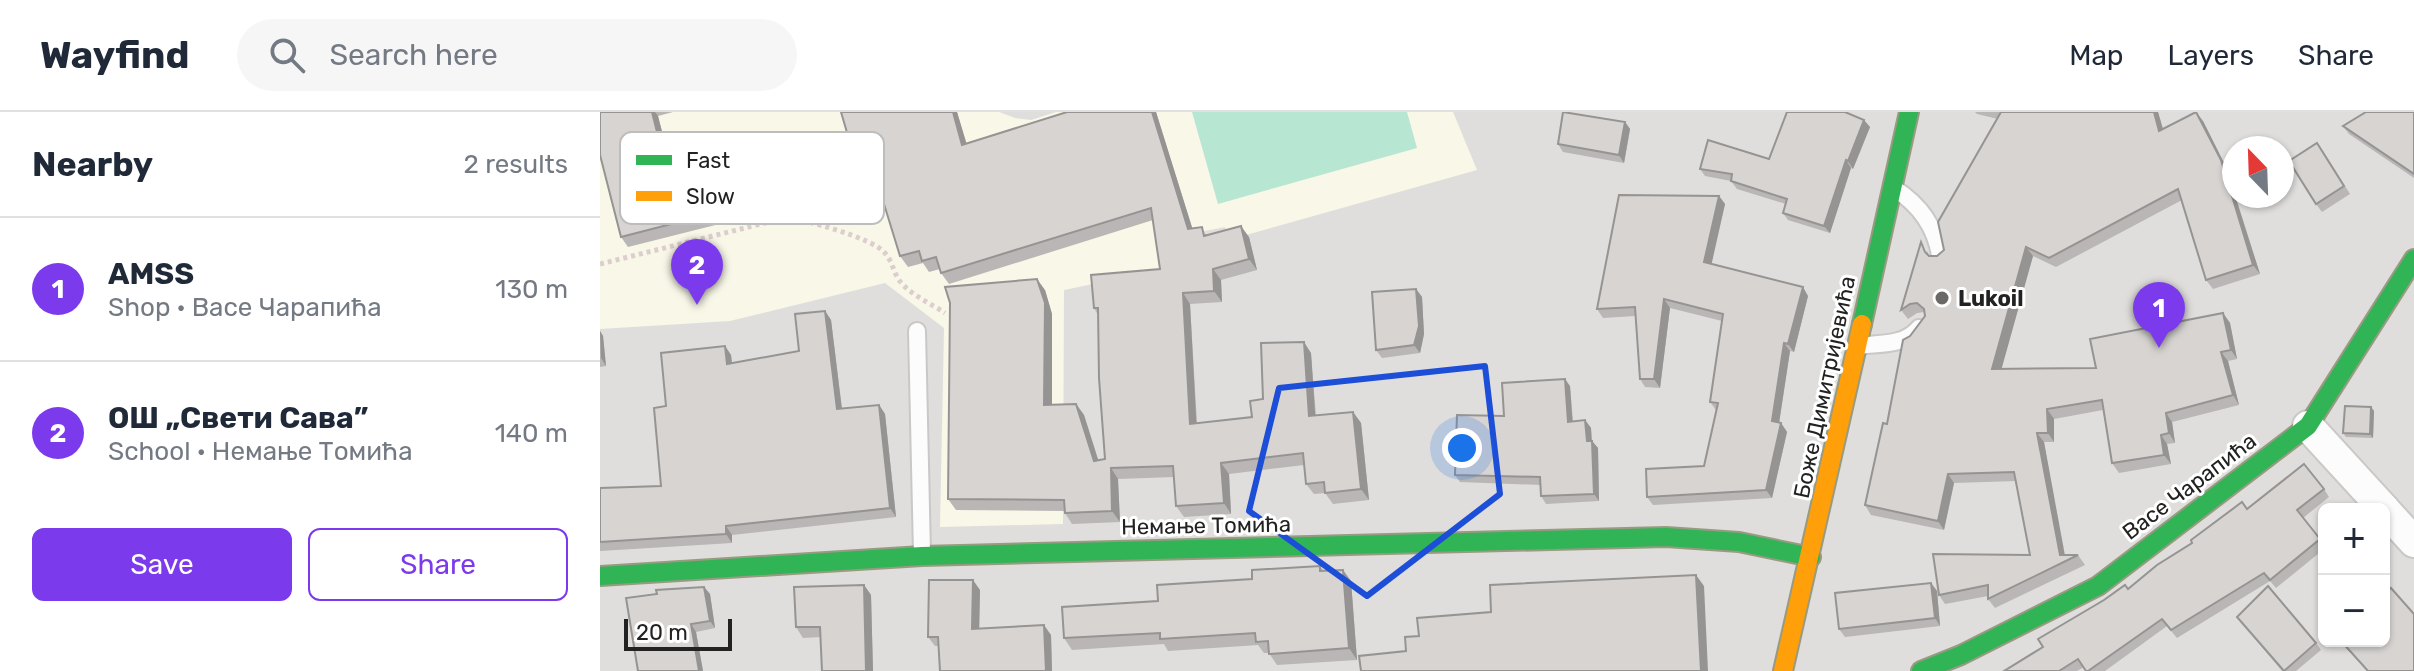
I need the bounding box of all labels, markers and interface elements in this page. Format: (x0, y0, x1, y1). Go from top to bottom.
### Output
search box (237, 19, 797, 91)
text: Wayfind (40, 32, 189, 78)
icon: search (265, 33, 309, 77)
text: Search here (329, 37, 498, 73)
text: Map (2069, 39, 2124, 72)
text: Layers (2168, 39, 2254, 72)
text: Share (2298, 39, 2374, 72)
legend (620, 132, 884, 224)
north arrow (2222, 136, 2294, 208)
text: Nearby (32, 144, 153, 185)
text: Fast (686, 147, 731, 174)
text: 2 results (464, 149, 568, 180)
text: Slow (686, 183, 735, 210)
pin: 2 (671, 239, 723, 305)
text: AMSS (108, 256, 194, 292)
text: 1 (52, 274, 64, 305)
text: 130 m (495, 274, 568, 305)
street label: Боже Димитријевића (1788, 274, 1861, 501)
pin: 1 (2133, 282, 2185, 348)
place label: Lukoil (1958, 285, 2023, 312)
marker: Lukoil (1933, 289, 1951, 307)
text: Shop · Васе Чарапића (108, 292, 382, 323)
text: ОШ „Свети Сава” (108, 400, 368, 436)
text: 2 (50, 418, 66, 449)
text: 140 m (495, 418, 568, 449)
street label: Васе Чарапића (2117, 427, 2262, 546)
your location (1442, 428, 1482, 468)
text: School · Немање Томића (108, 436, 413, 467)
map controls (2318, 503, 2390, 647)
button: + (2318, 503, 2390, 575)
street label: Немање Томића (1121, 511, 1291, 540)
button: Save (32, 528, 292, 601)
button: Share (308, 528, 568, 601)
button: − (2318, 575, 2390, 647)
scale bar (624, 615, 732, 651)
text: 20 m (636, 619, 688, 646)

